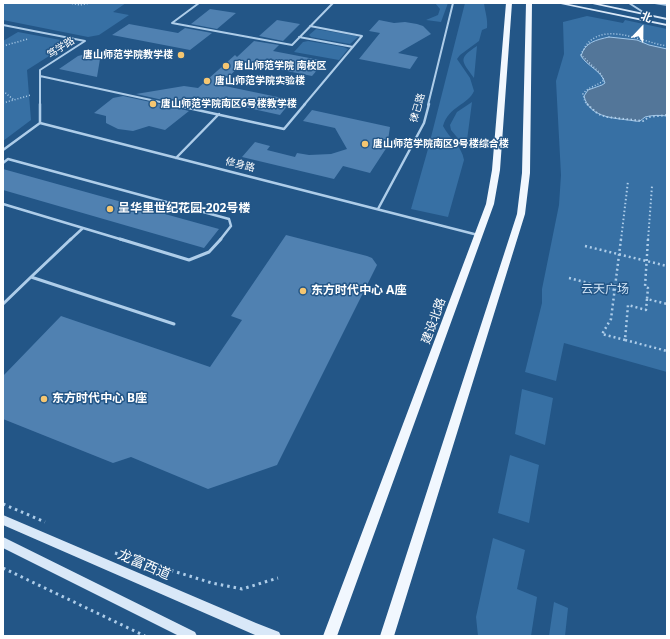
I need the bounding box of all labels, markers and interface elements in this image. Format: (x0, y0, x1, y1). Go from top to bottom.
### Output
text: 北 (639, 7, 655, 25)
north arrow (622, 8, 662, 48)
street label: 笃学路 (45, 35, 77, 61)
place label: 唐山师范学院教学楼 (83, 49, 173, 61)
marker: 唐山师范学院教学楼 (176, 50, 186, 60)
place label: 唐山师范学院 南校区 (234, 60, 327, 72)
marker: 唐山师范学院 南校区 (221, 61, 231, 71)
place label: 唐山师范学院实验楼 (215, 75, 305, 87)
marker: 唐山师范学院实验楼 (202, 76, 212, 86)
street label: 律己路 (408, 92, 428, 124)
place label: 唐山师范学院南区6号楼教学楼 (161, 98, 297, 110)
marker: 唐山师范学院南区6号楼教学楼 (148, 99, 158, 109)
place label: 唐山师范学院南区9号楼综合楼 (373, 138, 509, 150)
marker: 唐山师范学院南区9号楼综合楼 (360, 139, 370, 149)
street label: 修身路 (224, 156, 256, 174)
place label: 呈华里世纪花园-202号楼 (118, 202, 250, 216)
marker: 呈华里世纪花园-202号楼 (105, 204, 115, 214)
park label: 云天广场 (581, 283, 629, 297)
place label: 东方时代中心 A座 (311, 284, 406, 298)
marker: 东方时代中心 A座 (298, 286, 308, 296)
street label: 建设北路 (419, 296, 449, 346)
place label: 东方时代中心 B座 (52, 392, 147, 406)
marker: 东方时代中心 B座 (39, 394, 49, 404)
street label: 龙富西道 (115, 546, 173, 584)

